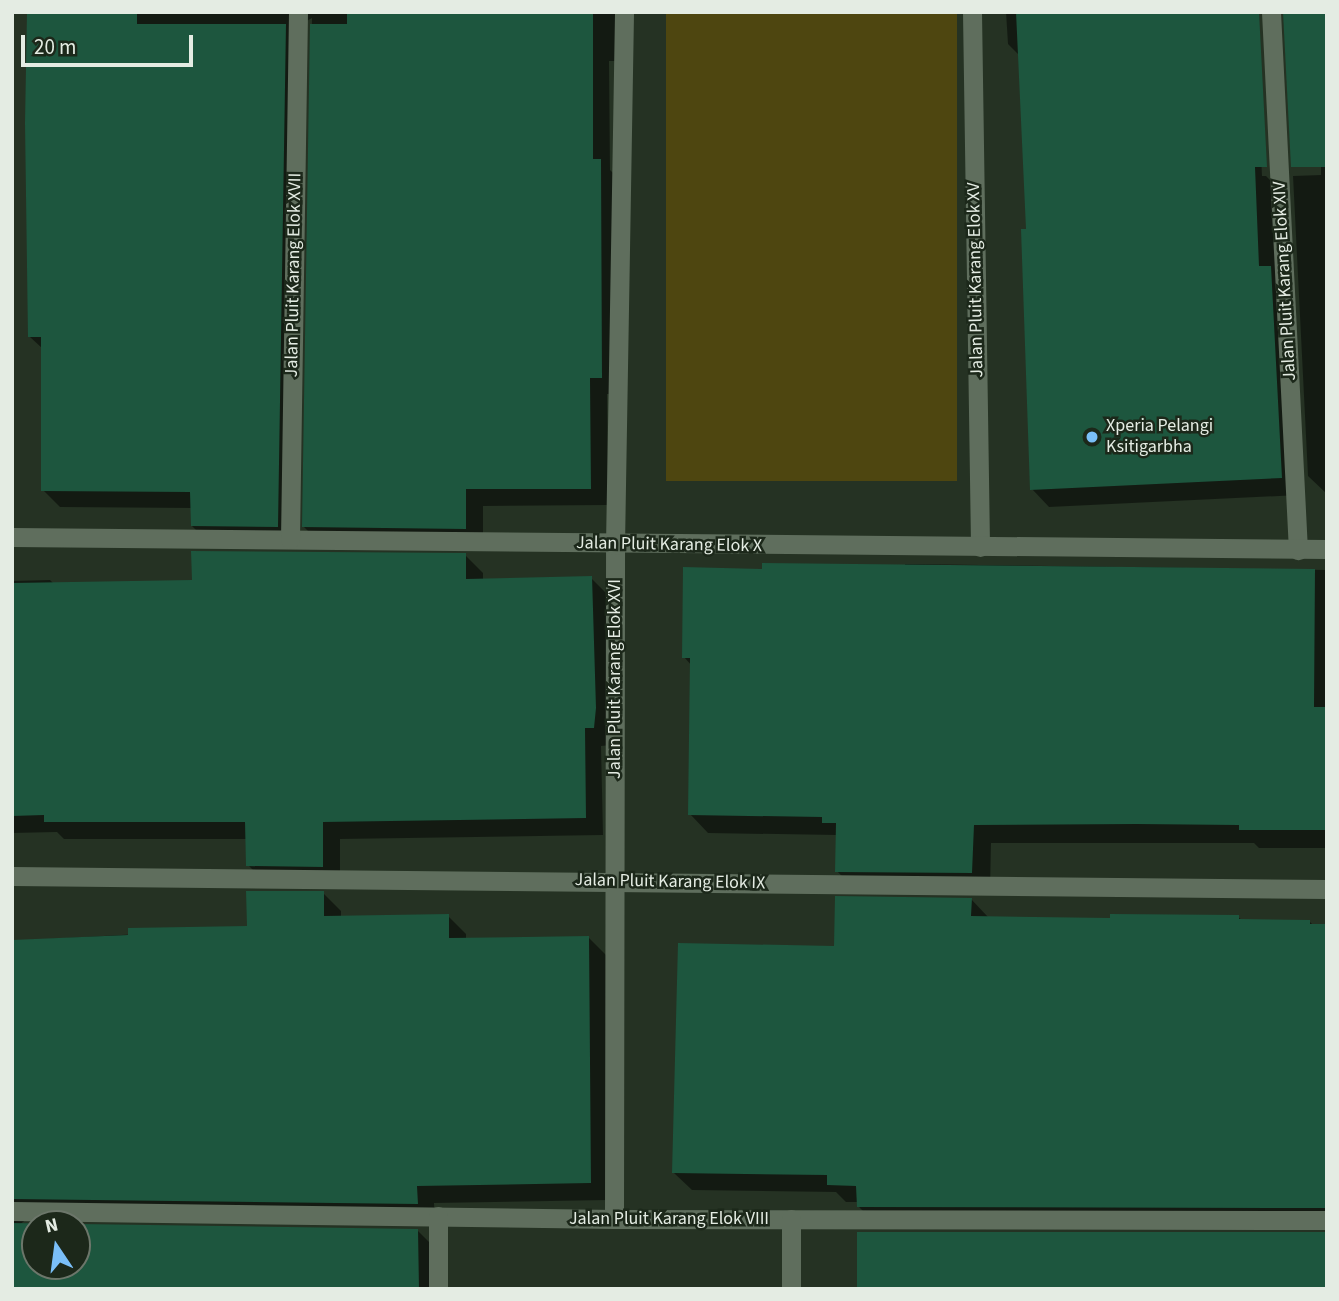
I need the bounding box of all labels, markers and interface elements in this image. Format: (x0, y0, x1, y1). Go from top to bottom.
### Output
scale bar (24, 21, 196, 65)
text: 20 m (34, 32, 76, 62)
street label: Jalan Pluit Karang Elok XVII (281, 172, 307, 378)
street label: Jalan Pluit Karang Elok XIV (1269, 181, 1301, 381)
street label: Jalan Pluit Karang Elok XV (963, 182, 989, 378)
place label: Xperia Pelangi Ksitigarbha (1106, 416, 1213, 458)
marker: Xperia Pelangi Ksitigarbha (1084, 429, 1100, 445)
street label: Jalan Pluit Karang Elok X (576, 533, 762, 557)
street label: Jalan Pluit Karang Elok XVI (604, 579, 626, 779)
street label: Jalan Pluit Karang Elok IX (574, 870, 766, 894)
street label: Jalan Pluit Karang Elok VIII (569, 1208, 769, 1230)
north arrow (21, 1210, 91, 1280)
text: N (42, 1211, 61, 1241)

